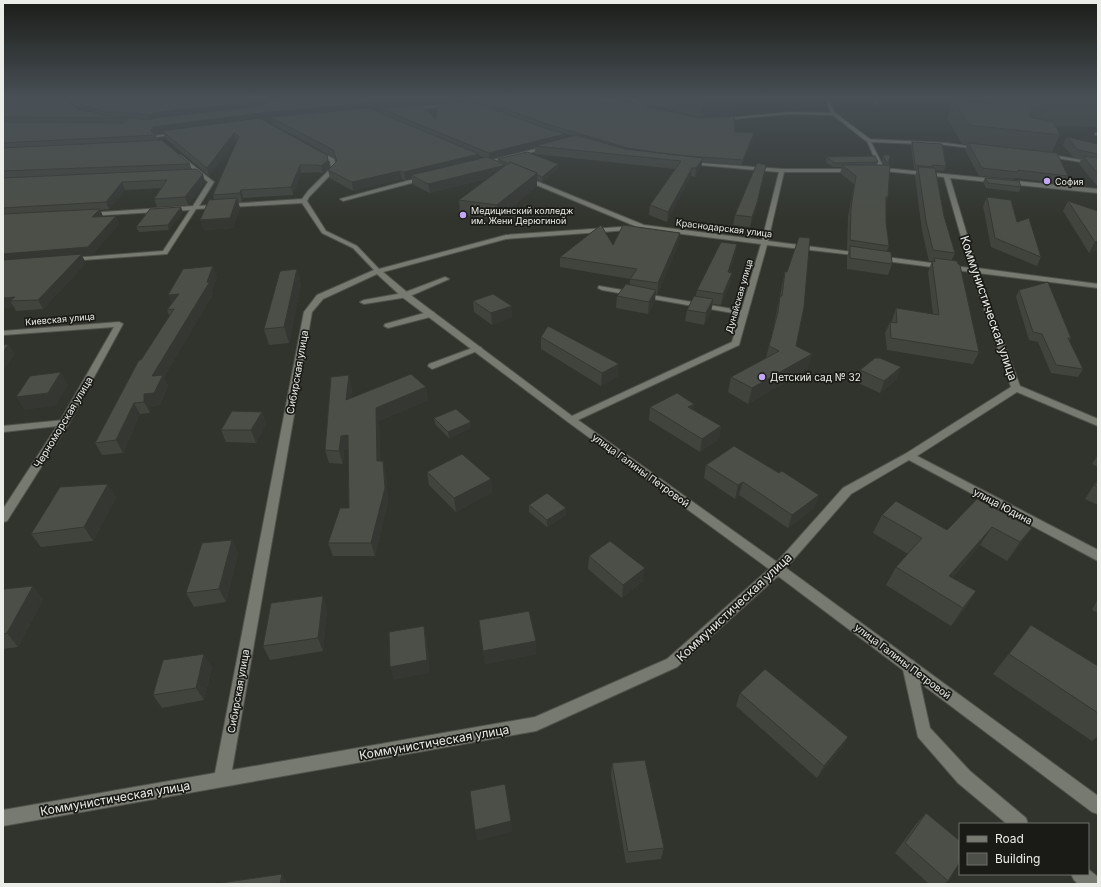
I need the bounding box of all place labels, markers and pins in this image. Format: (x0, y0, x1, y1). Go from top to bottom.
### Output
marker: София (1042, 176, 1052, 186)
place label: София (1055, 176, 1084, 187)
place label: Медицинский колледж им. Жени Дерюгиной (471, 205, 573, 226)
marker: Медицинский колледж им. Жени Дерюгиной (458, 210, 468, 220)
place label: Детский сад № 32 (770, 371, 861, 383)
marker: Детский сад № 32 (757, 372, 767, 382)

